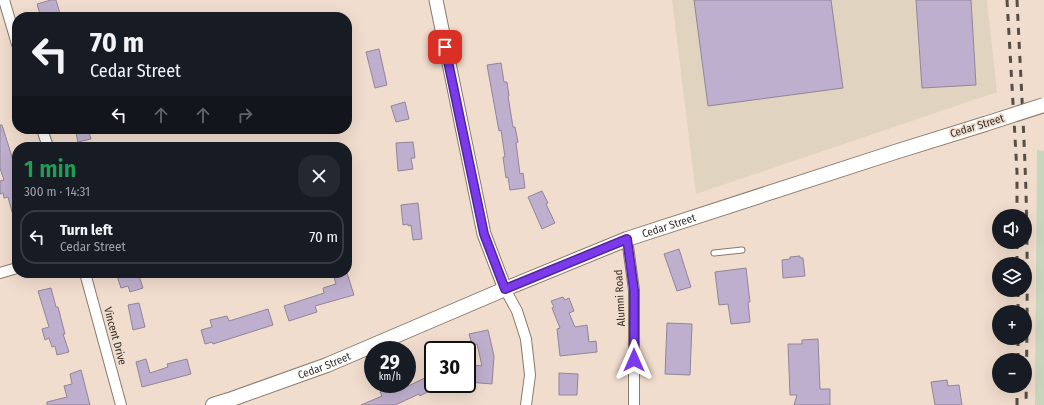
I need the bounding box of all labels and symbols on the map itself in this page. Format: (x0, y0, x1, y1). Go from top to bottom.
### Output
pin (428, 30, 462, 64)
street label: Cedar Street (949, 112, 1006, 140)
street label: Cedar Street (640, 211, 697, 240)
street label: Alumni Road (612, 269, 628, 327)
street label: Vincent Drive (101, 306, 129, 366)
position arrow (613, 339, 655, 381)
speed limit sign: 30 (424, 341, 476, 393)
street label: Cedar Street (296, 349, 353, 381)

